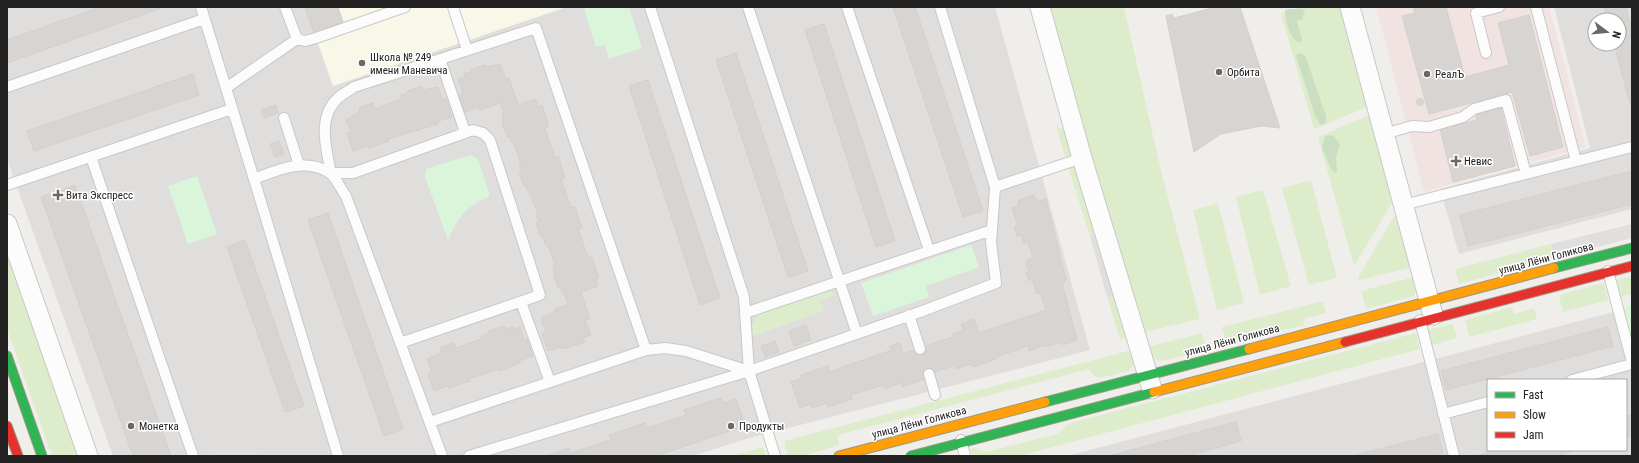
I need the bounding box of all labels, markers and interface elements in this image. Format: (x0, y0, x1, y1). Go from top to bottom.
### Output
north arrow (1587, 12, 1627, 52)
text: N (1609, 30, 1623, 40)
place label: Школа № 249 имени Маневича (370, 51, 448, 77)
marker: Школа № 249 имени Маневича (357, 58, 367, 68)
place label: Орбита (1227, 66, 1260, 79)
marker: Орбита (1214, 67, 1224, 77)
place label: РеалЪ (1435, 68, 1464, 81)
marker: РеалЪ (1422, 69, 1432, 79)
place label: Невис (1464, 155, 1492, 168)
marker: Невис (1451, 156, 1461, 166)
place label: Вита Экспресс (66, 189, 133, 202)
marker: Вита Экспресс (53, 190, 63, 200)
street label: улица Лёни Голикова (1497, 240, 1595, 277)
street label: улица Лёни Голикова (1183, 322, 1281, 359)
legend (1487, 379, 1627, 451)
text: Fast (1523, 388, 1544, 402)
street label: улица Лёни Голикова (870, 404, 968, 441)
text: Slow (1523, 408, 1546, 422)
place label: Монетка (139, 420, 179, 433)
place label: Продукты (739, 420, 784, 433)
marker: Монетка (126, 421, 136, 431)
marker: Продукты (726, 421, 736, 431)
text: Jam (1523, 428, 1544, 442)

